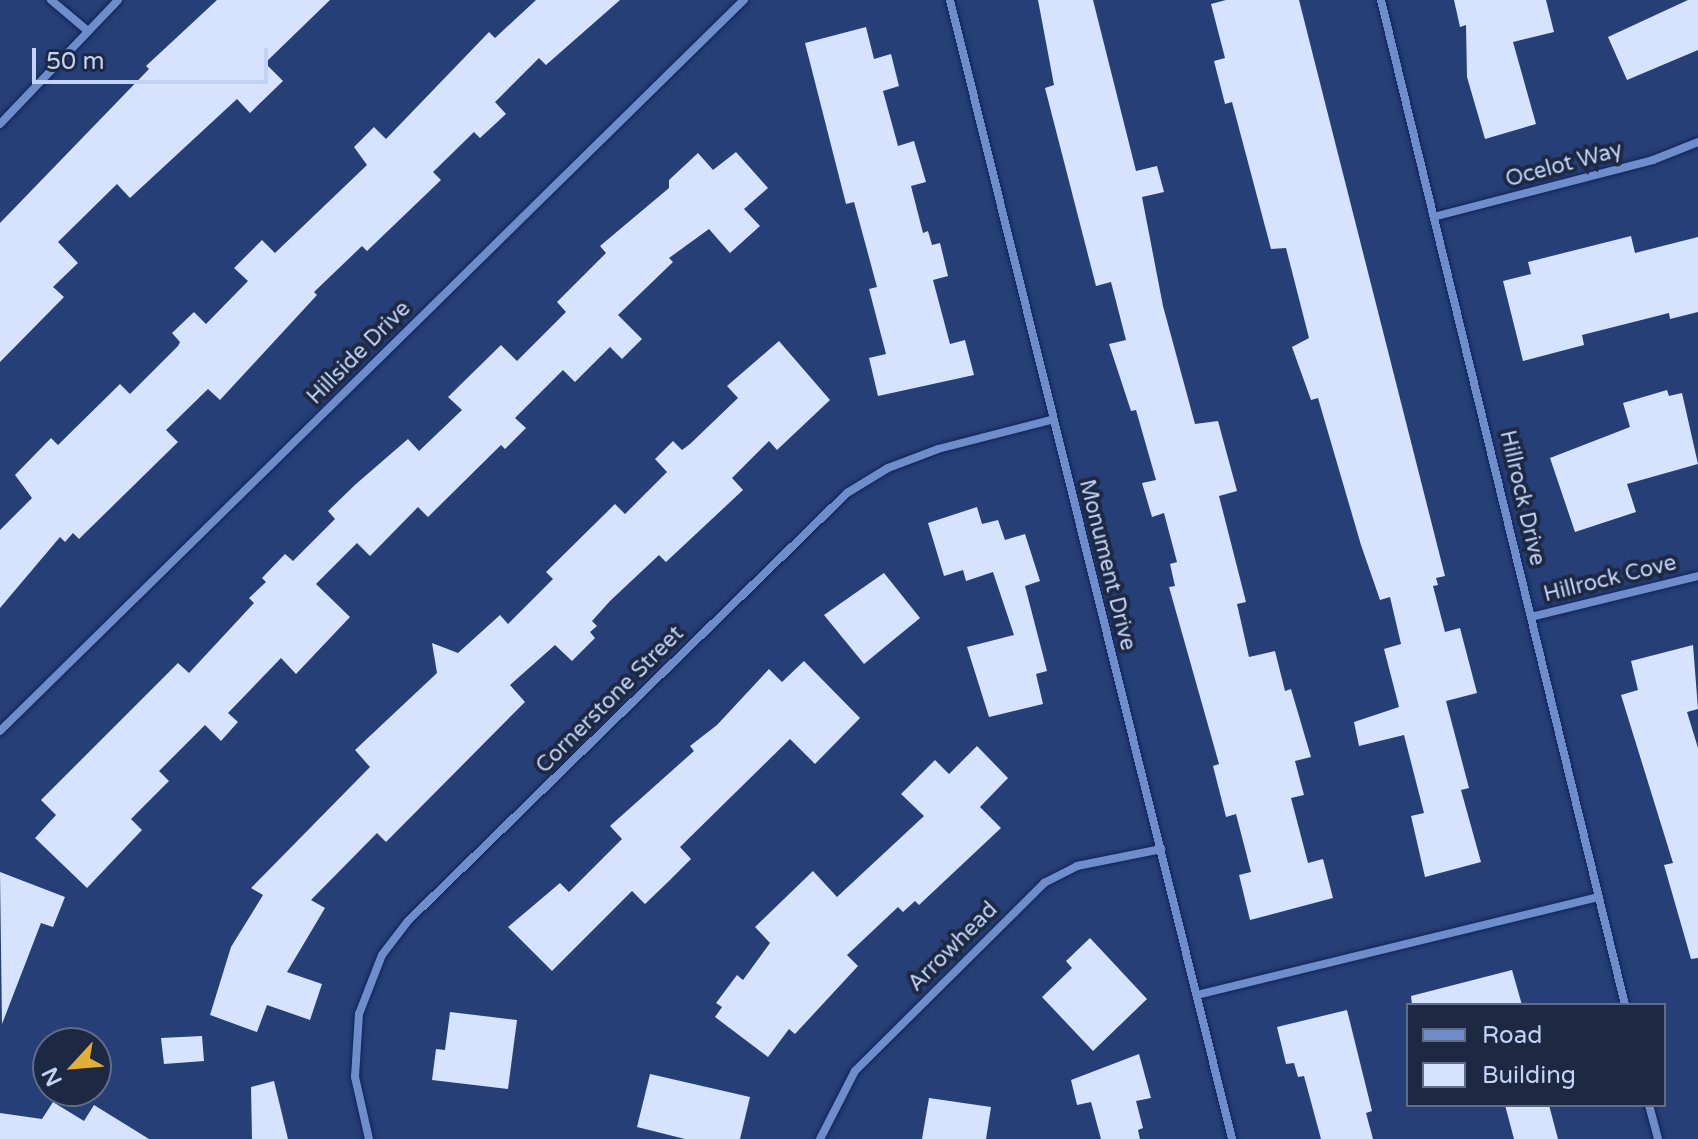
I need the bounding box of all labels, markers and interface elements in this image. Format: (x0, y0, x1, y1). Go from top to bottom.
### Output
scale bar (36, 32, 272, 82)
text: 50 m (46, 47, 104, 76)
street label: Ocelot Way (1503, 137, 1625, 193)
street label: Hillside Drive (302, 296, 416, 410)
street label: Hillrock Drive (1494, 428, 1550, 568)
street label: Monument Drive (1073, 477, 1141, 653)
street label: Hillrock Cove (1541, 550, 1679, 608)
street label: Cornerstone Street (531, 621, 689, 779)
street label: Arrowhead (903, 897, 1003, 997)
legend (1406, 1003, 1666, 1107)
text: Road (1482, 1021, 1542, 1050)
north arrow (32, 1027, 112, 1107)
text: Building (1482, 1061, 1576, 1090)
text: N (37, 1063, 68, 1090)

